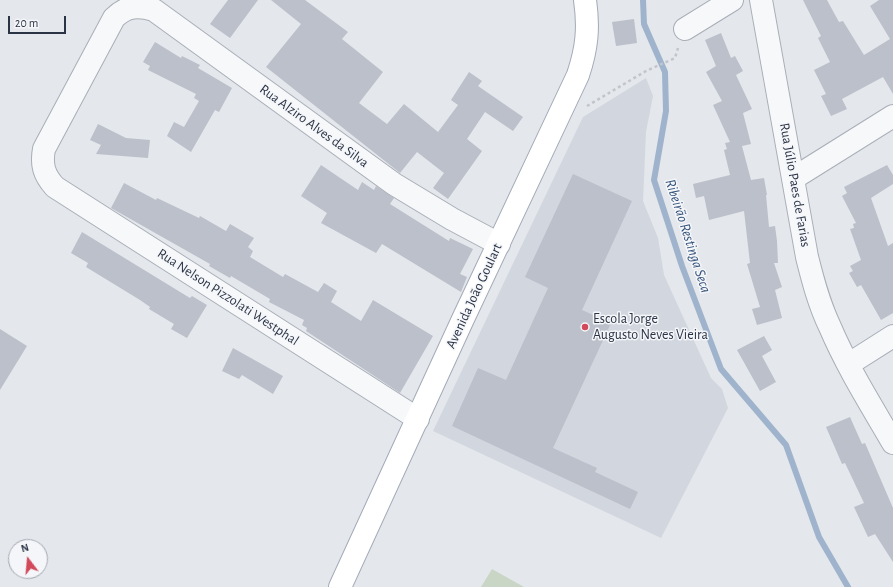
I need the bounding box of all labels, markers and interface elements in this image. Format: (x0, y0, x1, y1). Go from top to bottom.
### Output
scale bar (10, 8, 68, 34)
text: 20 m (15, 17, 38, 29)
street label: Rua Alziro Alves da Silva (256, 81, 372, 171)
street label: Rua Júlio Paes de Farias (776, 122, 814, 248)
water label: Ribeirão Restinga Seca (661, 177, 715, 295)
street label: Avenida João Goulart (442, 241, 506, 351)
street label: Rua Nelson Pizzolati Westphal (154, 245, 302, 349)
place label: Escola Jorge Augusto Neves Vieira (593, 311, 708, 344)
marker: Escola Jorge Augusto Neves Vieira (580, 322, 590, 332)
north arrow (8, 539, 48, 579)
text: N (20, 542, 30, 554)

